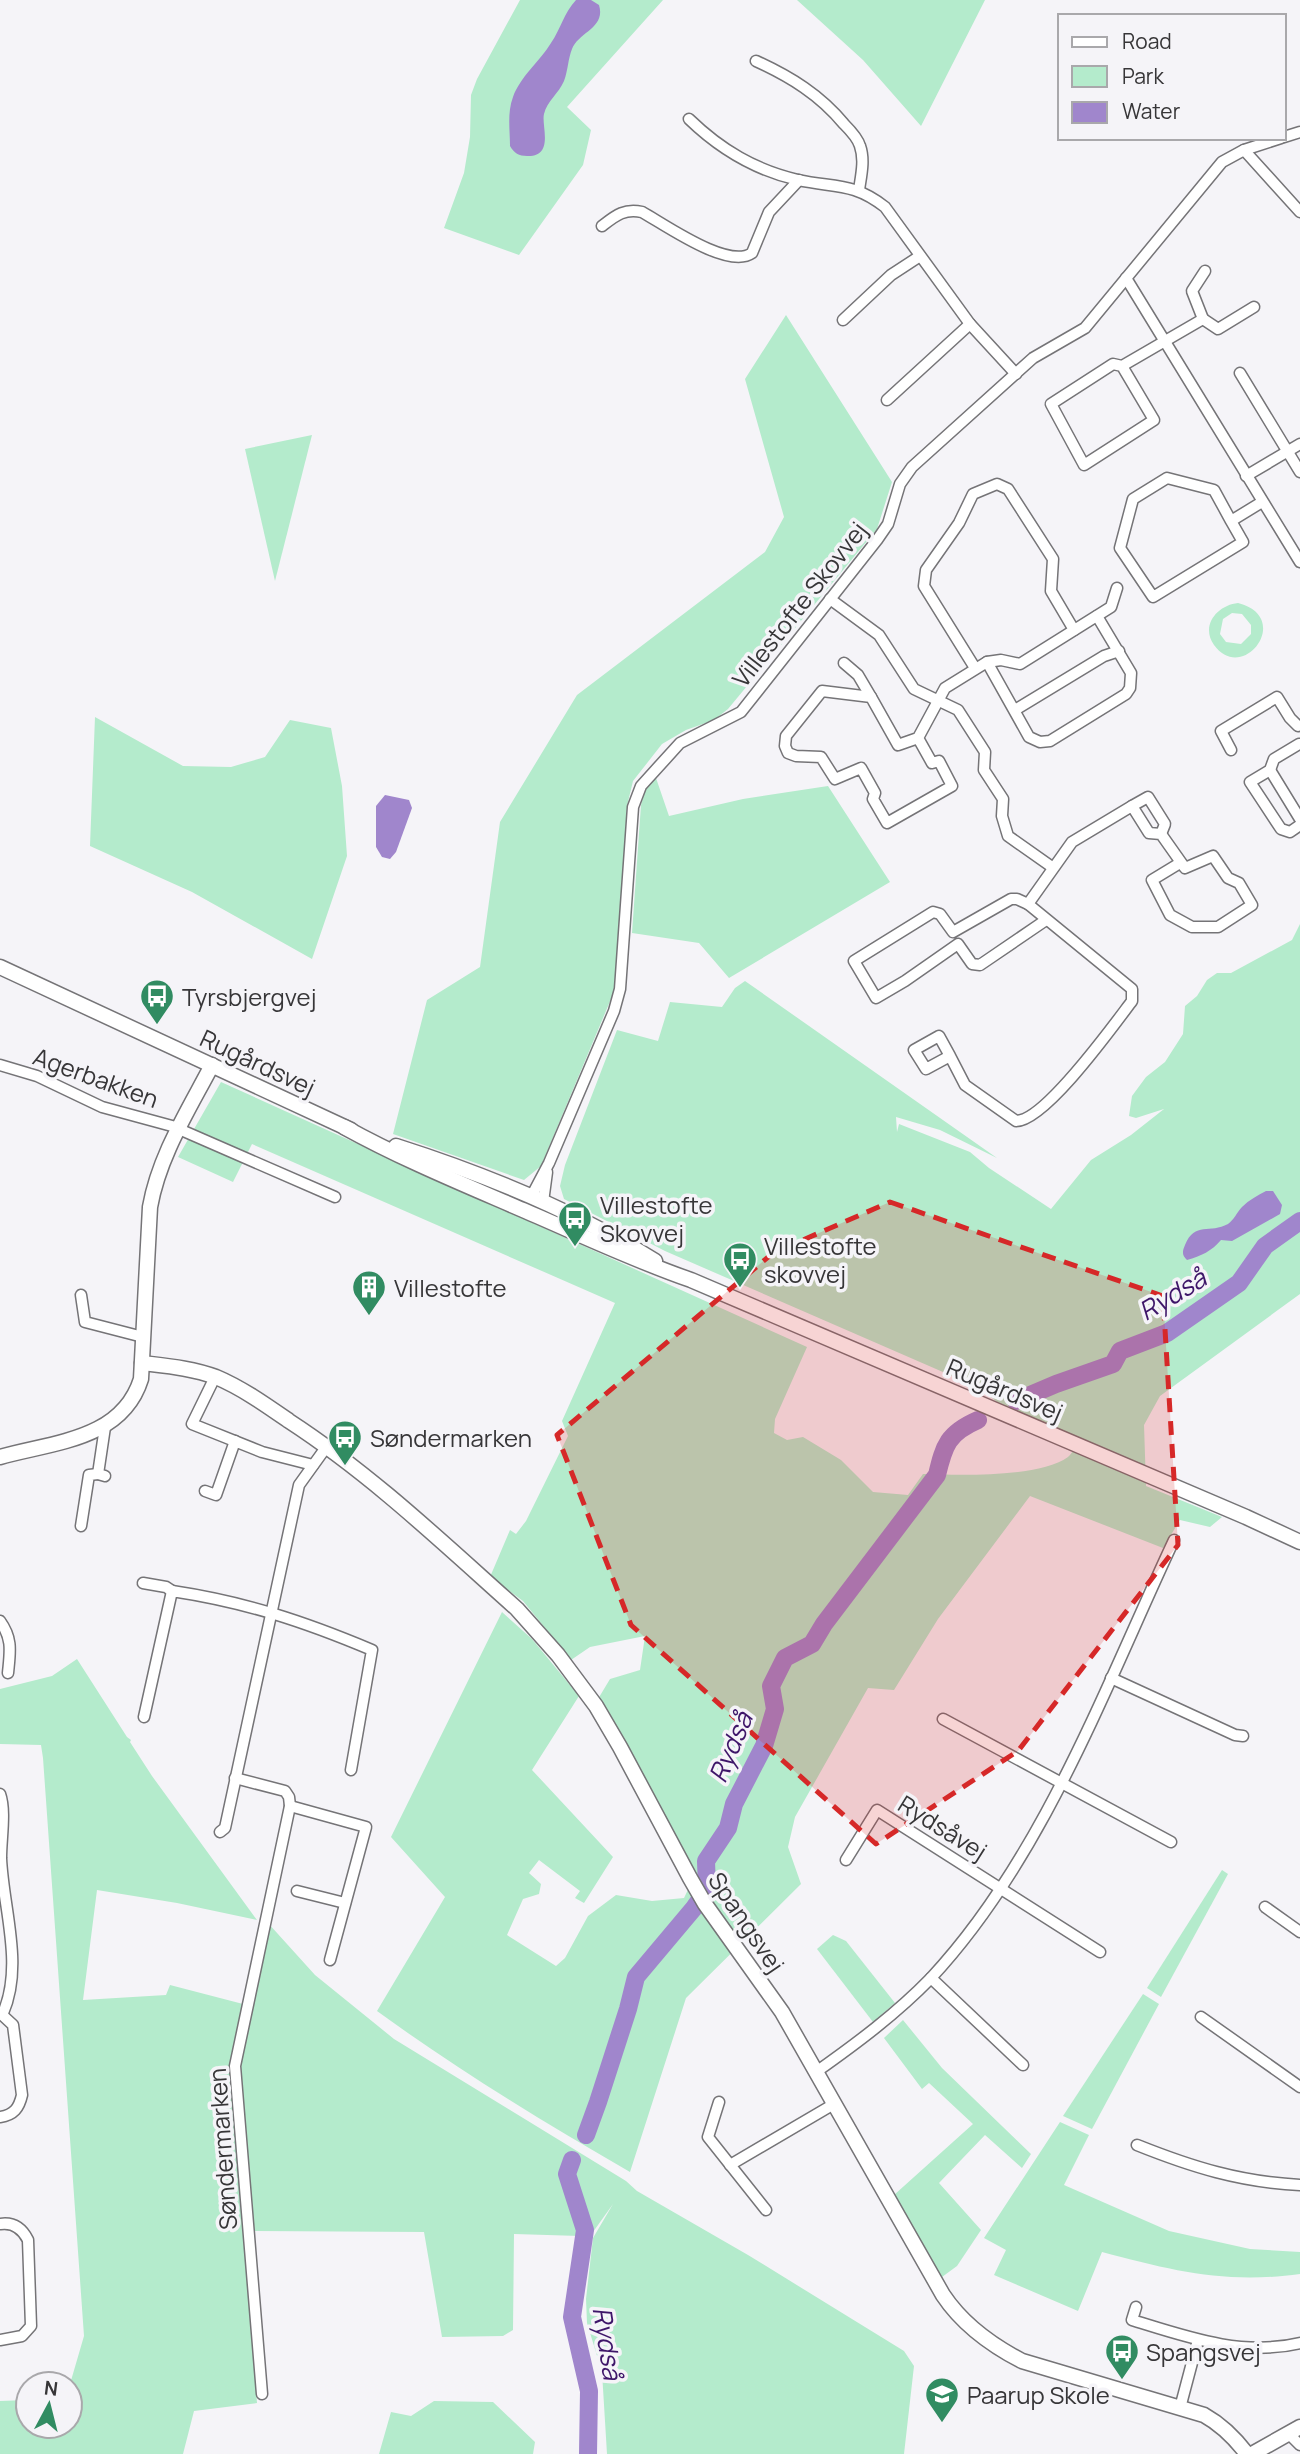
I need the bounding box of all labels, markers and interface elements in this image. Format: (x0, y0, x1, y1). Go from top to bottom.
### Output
legend (1058, 14, 1286, 140)
text: Road (1122, 27, 1172, 55)
text: Park (1122, 62, 1164, 90)
text: Water (1122, 97, 1181, 125)
street label: Villestofte Skovvej (724, 514, 874, 694)
bus stop icon: Tyrsbjergvej (138, 977, 176, 1026)
place label: Tyrsbjergvej (182, 980, 316, 1013)
street label: Rugårdsvej (195, 1021, 321, 1103)
street label: Agerbakken (29, 1039, 163, 1115)
place label: Villestofte Skovvej (600, 1188, 712, 1249)
bus stop icon: Villestofte Skovvej (556, 1199, 594, 1248)
place label: Villestofte skovvej (764, 1229, 876, 1290)
bus stop icon: Villestofte skovvej (721, 1240, 759, 1289)
water label: Rydså (1131, 1259, 1214, 1328)
building icon: Villestofte (350, 1268, 388, 1317)
place label: Villestofte (394, 1271, 506, 1304)
street label: Rugårdsvej (942, 1350, 1068, 1428)
bus stop icon: Søndermarken (326, 1418, 364, 1467)
place label: Søndermarken (370, 1421, 532, 1454)
water label: Rydså (699, 1705, 761, 1788)
street label: Rydsåvej (892, 1787, 994, 1867)
street label: Spangsvej (701, 1865, 793, 1979)
street label: Søndermarken (200, 2067, 244, 2231)
water label: Rydså (585, 2304, 632, 2383)
bus stop icon: Spangsvej (1103, 2332, 1141, 2381)
place label: Spangsvej (1146, 2335, 1261, 2368)
north arrow (14, 2370, 84, 2440)
text: N (43, 2374, 59, 2402)
school or university icon: Paarup Skole (923, 2375, 961, 2424)
place label: Paarup Skole (967, 2378, 1110, 2411)

